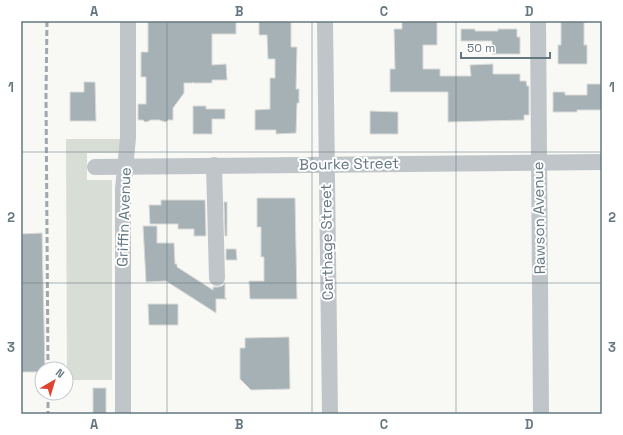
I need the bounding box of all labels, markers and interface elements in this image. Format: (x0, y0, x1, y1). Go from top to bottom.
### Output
text: A (90, 3, 99, 20)
text: B (235, 3, 244, 20)
text: C (380, 3, 388, 20)
text: D (525, 3, 534, 20)
scale bar (461, 34, 550, 60)
text: 50 m (467, 40, 495, 56)
text: 1 (8, 79, 14, 96)
text: 1 (609, 79, 615, 96)
street label: Bourke Street (299, 153, 399, 174)
street label: Rawson Avenue (528, 161, 549, 275)
street label: Griffin Avenue (112, 167, 135, 267)
street label: Carthage Street (316, 183, 337, 300)
text: 2 (7, 209, 15, 226)
text: 2 (608, 209, 616, 226)
text: 3 (7, 339, 15, 356)
text: 3 (608, 339, 616, 356)
north arrow (34, 361, 74, 401)
text: N (53, 365, 67, 381)
text: A (90, 416, 99, 433)
text: B (235, 416, 244, 433)
text: C (380, 416, 388, 433)
text: D (525, 416, 534, 433)

